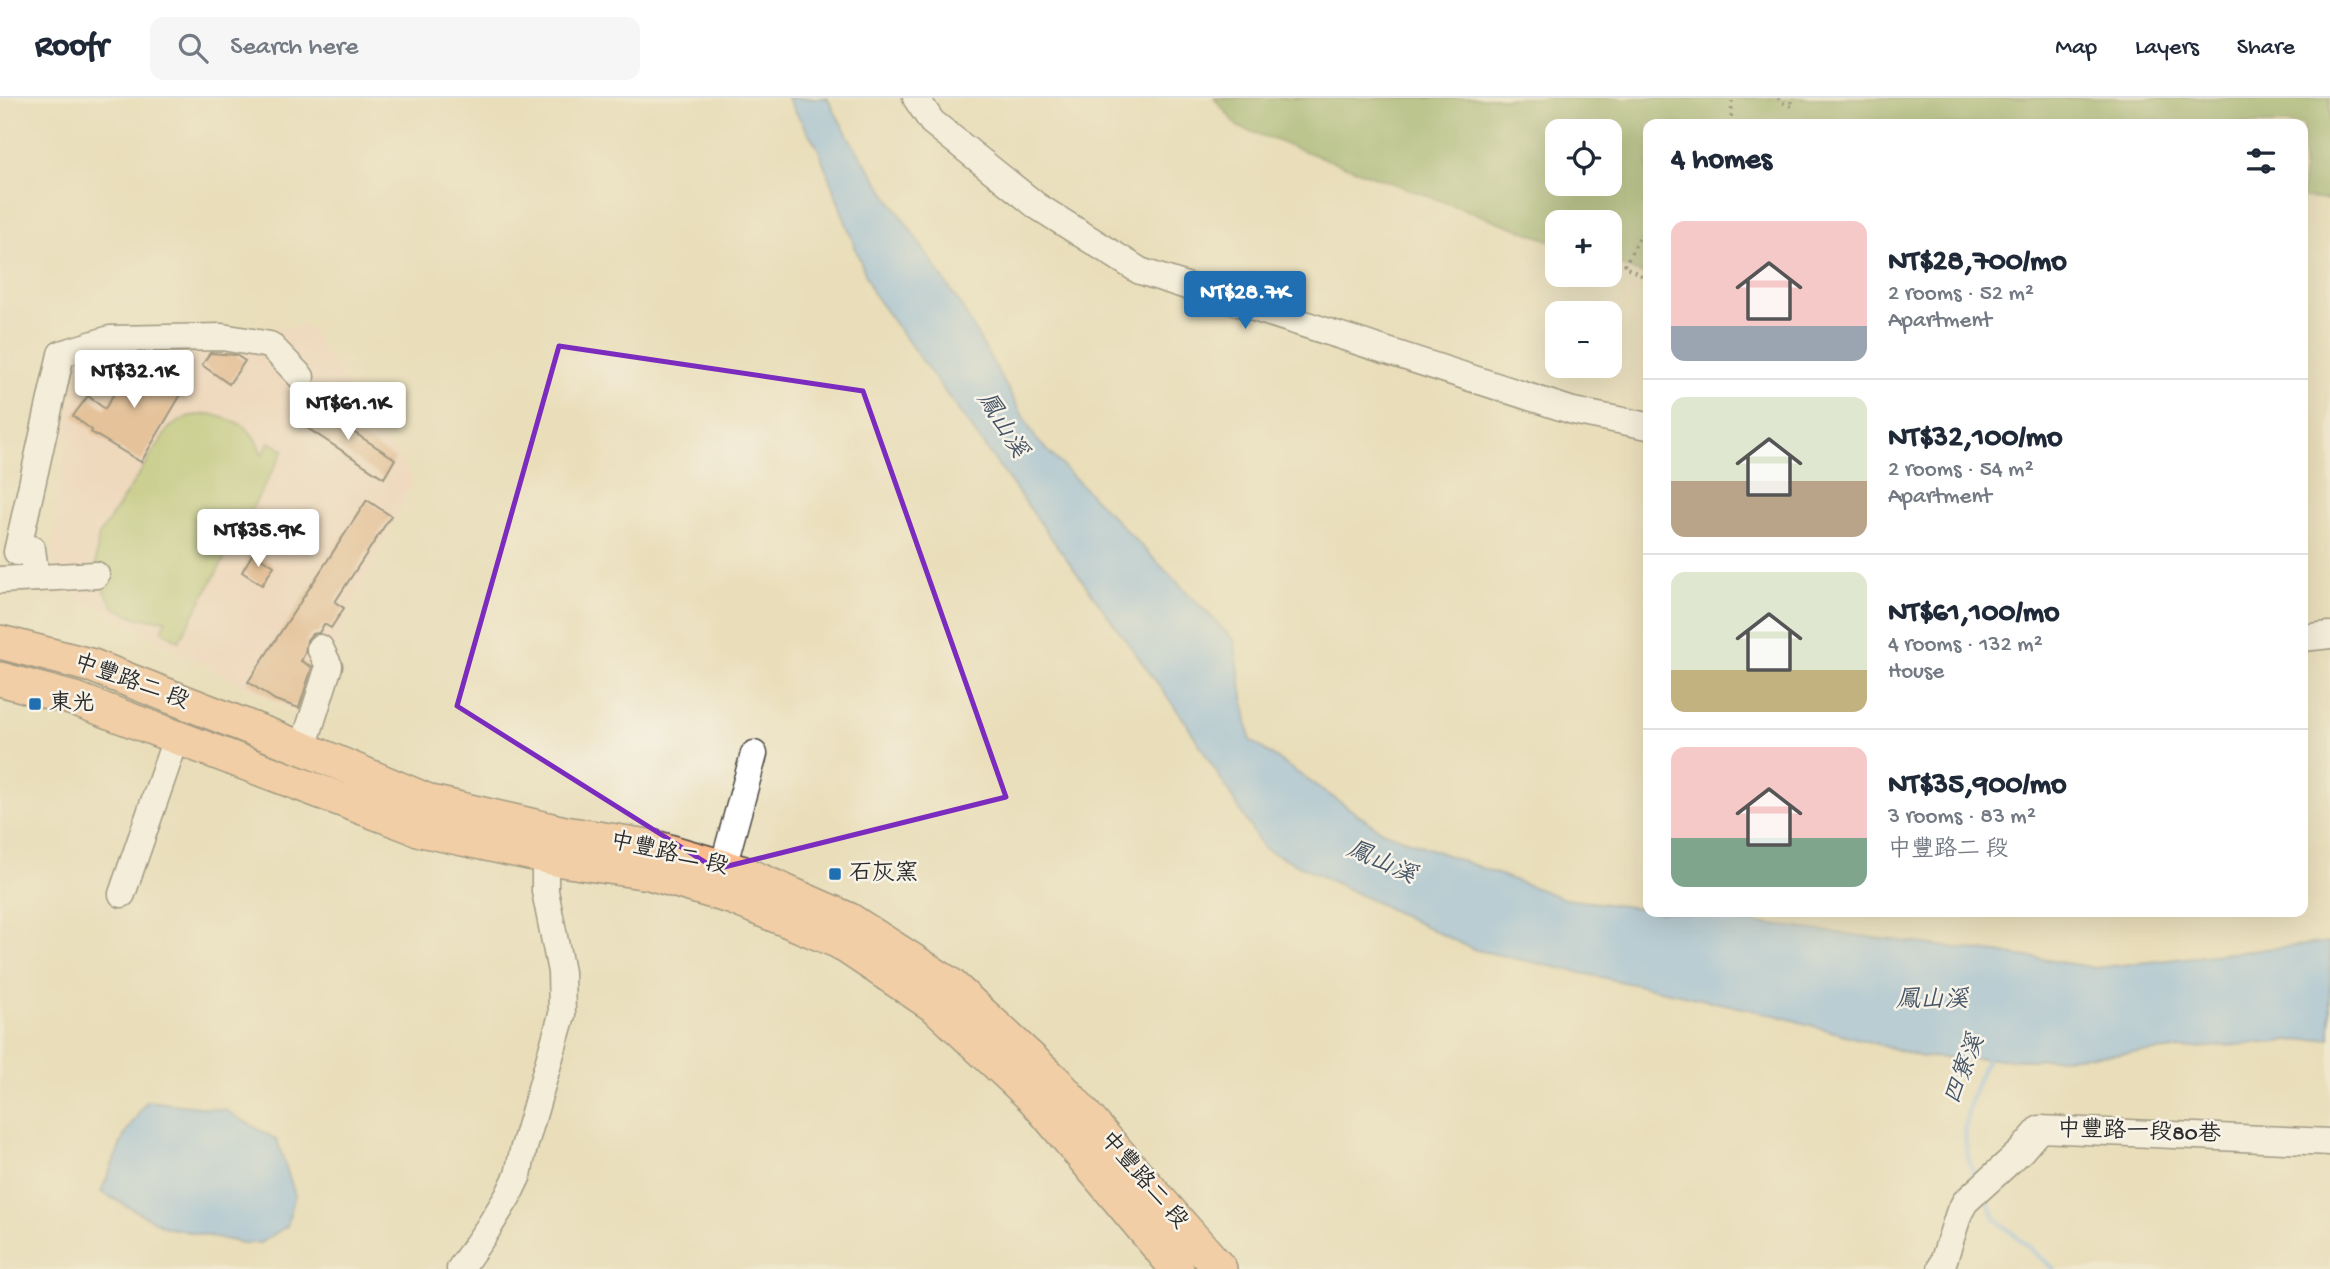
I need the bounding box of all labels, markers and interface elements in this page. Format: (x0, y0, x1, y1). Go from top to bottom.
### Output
search box (150, 17, 640, 80)
text: Roofr (35, 29, 108, 67)
icon: search (174, 29, 212, 67)
text: Search here (230, 33, 358, 64)
text: Map (2055, 34, 2097, 63)
text: Layers (2135, 34, 2199, 63)
text: Share (2237, 34, 2295, 63)
map controls (1545, 119, 1622, 378)
button: locate (1545, 119, 1622, 196)
icon: filters (2242, 142, 2280, 180)
text: 4 homes (1671, 144, 1772, 179)
button: + (1545, 210, 1622, 287)
text: NT$28,700/mo (1888, 246, 2067, 281)
icon: home (1727, 249, 1811, 333)
pin: NT$28.7K (1173, 272, 1317, 331)
text: NT$28.7K (1200, 280, 1290, 307)
text: 2 rooms · 52 m² (1888, 281, 2034, 308)
button: − (1545, 301, 1622, 378)
text: Apartment (1888, 308, 1992, 335)
pin: NT$32.1K (62, 350, 206, 410)
text: NT$32.1K (91, 359, 177, 386)
pin: NT$61.1K (276, 382, 420, 442)
water label: 鳳山溪 (969, 386, 1034, 466)
text: NT$61.1K (306, 391, 390, 418)
text: NT$32,100/mo (1888, 422, 2063, 457)
icon: home (1727, 425, 1811, 509)
text: 2 rooms · 54 m² (1888, 457, 2034, 484)
text: Apartment (1888, 484, 1992, 511)
pin: NT$35.9K (186, 510, 330, 569)
text: NT$35.9K (213, 518, 303, 545)
text: NT$61,100/mo (1888, 597, 2060, 632)
icon: home (1727, 600, 1811, 684)
text: 4 rooms · 132 m² (1888, 632, 2043, 659)
street label: 中豐路二 段 (70, 649, 193, 716)
text: House (1888, 659, 1944, 686)
place label: 東光 (49, 690, 95, 718)
marker: 東光 (27, 696, 43, 712)
text: NT$35,900/mo (1888, 769, 2067, 804)
icon: home (1727, 775, 1811, 859)
text: 3 rooms · 83 m² (1888, 804, 2036, 831)
street label: 中豐路二 段 (607, 827, 731, 882)
water label: 鳳山溪 (1341, 835, 1422, 893)
text: 中豐路二 段 (1888, 837, 2008, 864)
place label: 石灰窯 (849, 860, 918, 888)
marker: 石灰窯 (827, 866, 843, 882)
water label: 鳳山溪 (1895, 986, 1970, 1016)
water label: 四寮溪 (1939, 1029, 1993, 1109)
street label: 中豐路一段80巷 (2057, 1116, 2222, 1149)
street label: 中豐路二 段 (1093, 1126, 1193, 1235)

